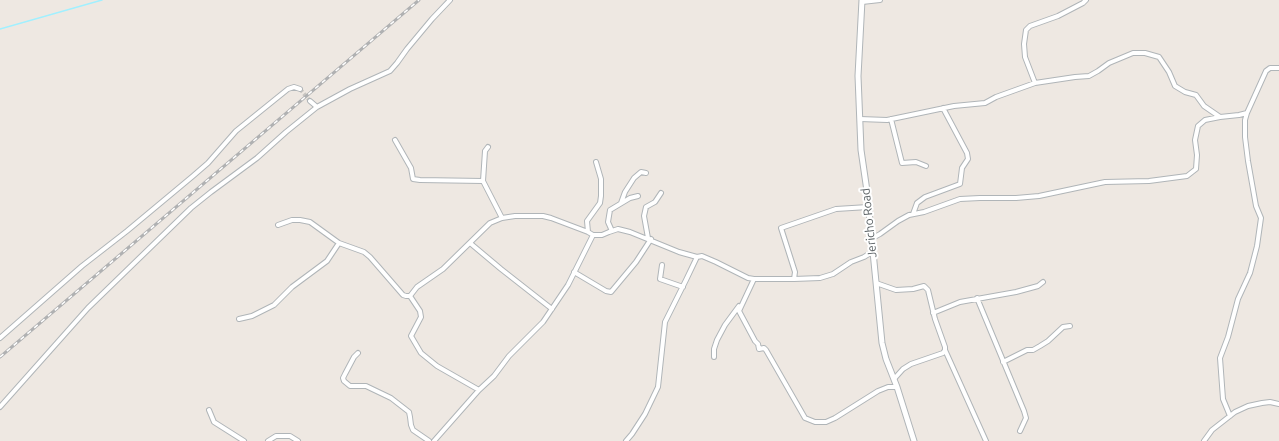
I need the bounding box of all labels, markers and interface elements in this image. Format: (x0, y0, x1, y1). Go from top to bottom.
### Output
street label: Jericho Road (858, 188, 880, 258)

